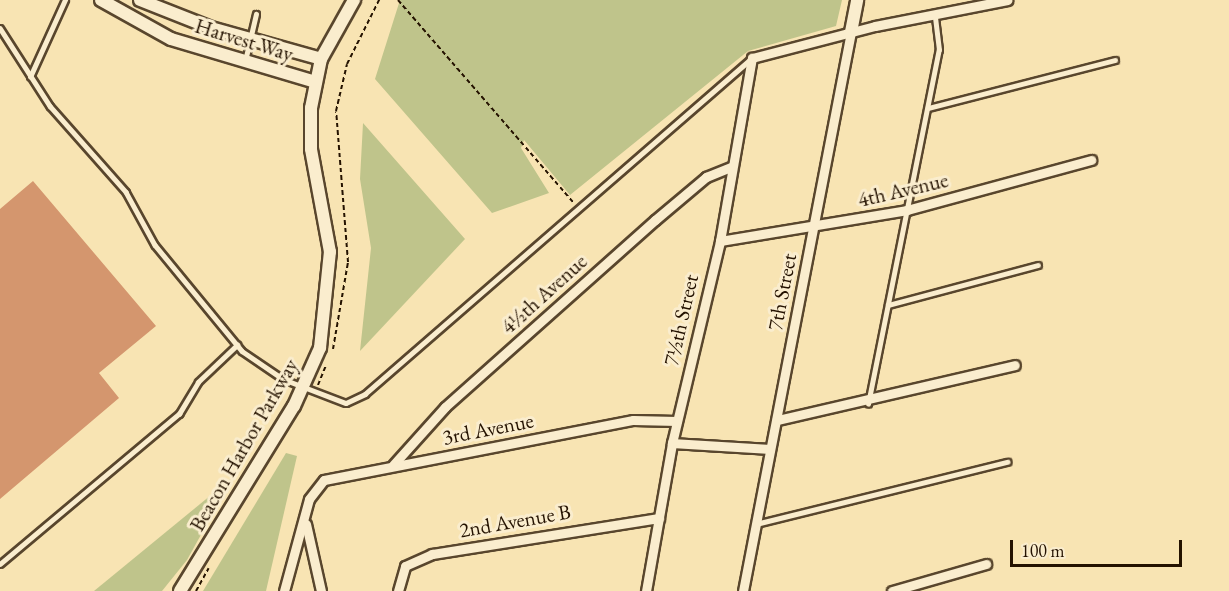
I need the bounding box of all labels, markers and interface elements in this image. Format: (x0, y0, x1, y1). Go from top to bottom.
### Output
street label: Harvest Way (192, 13, 296, 67)
street label: 4th Avenue (855, 167, 951, 213)
street label: 4½th Avenue (496, 249, 592, 339)
street label: 7th Street (762, 251, 802, 333)
street label: 7½th Street (658, 272, 704, 368)
street label: Beacon Harbor Parkway (184, 354, 304, 536)
street label: 3rd Avenue (440, 408, 536, 450)
street label: 2nd Avenue B (457, 499, 573, 543)
scale bar (1013, 528, 1186, 566)
text: 100 m (1021, 539, 1065, 562)

